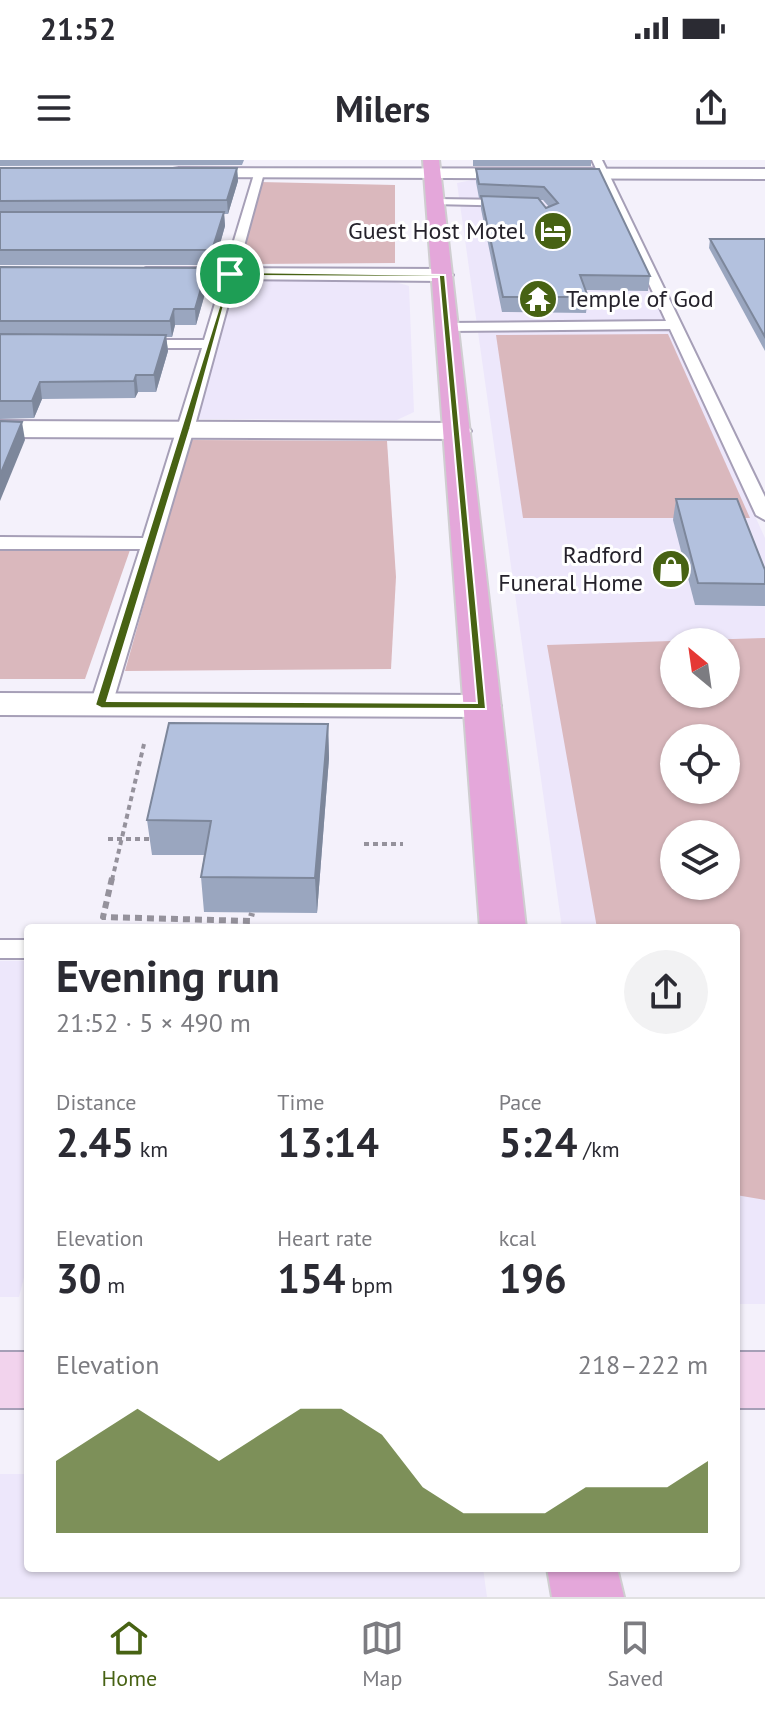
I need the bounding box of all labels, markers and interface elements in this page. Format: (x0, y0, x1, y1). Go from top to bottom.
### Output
text: 21:52 (40, 9, 116, 48)
text: Milers (335, 85, 430, 132)
icon: menu (32, 86, 76, 130)
icon: share (689, 86, 733, 130)
hotel icon: Guest Host Motel (532, 210, 574, 252)
place label: Guest Host Motel (348, 215, 525, 246)
pin (196, 240, 264, 308)
icon: arrive (208, 252, 252, 296)
temple icon: Temple of God (517, 278, 559, 320)
place label: Temple of God (566, 283, 714, 314)
place label: Radford Funeral Home (498, 539, 643, 598)
shop icon: Radford Funeral Home (650, 548, 692, 590)
north arrow (660, 628, 740, 708)
map controls (660, 628, 740, 900)
button: locate (660, 724, 740, 804)
button: layers (660, 820, 740, 900)
text: Evening run (56, 947, 280, 1004)
button: share (624, 950, 708, 1034)
text: 21:52 · 5 × 490 m (56, 1006, 251, 1039)
text: Distance (56, 1088, 137, 1116)
text: Time (277, 1088, 324, 1116)
text: Pace (499, 1088, 542, 1116)
text: 2.45 (56, 1116, 134, 1168)
text: 13:14 (277, 1116, 379, 1168)
text: 5:24 (499, 1116, 577, 1168)
text: km (134, 1135, 168, 1163)
text: /km (577, 1135, 620, 1163)
text: Elevation (56, 1224, 144, 1252)
text: Heart rate (277, 1224, 372, 1252)
text: kcal (499, 1224, 536, 1252)
text: 30 (56, 1252, 101, 1304)
text: 154 (277, 1252, 345, 1304)
text: 196 (499, 1252, 567, 1304)
text: m (101, 1271, 125, 1299)
text: bpm (345, 1271, 393, 1299)
text: Elevation (56, 1348, 160, 1381)
text: 218–222 m (578, 1348, 708, 1381)
tab: Home (102, 1616, 157, 1692)
tab: Map (360, 1616, 404, 1692)
tab: Saved (607, 1616, 663, 1692)

